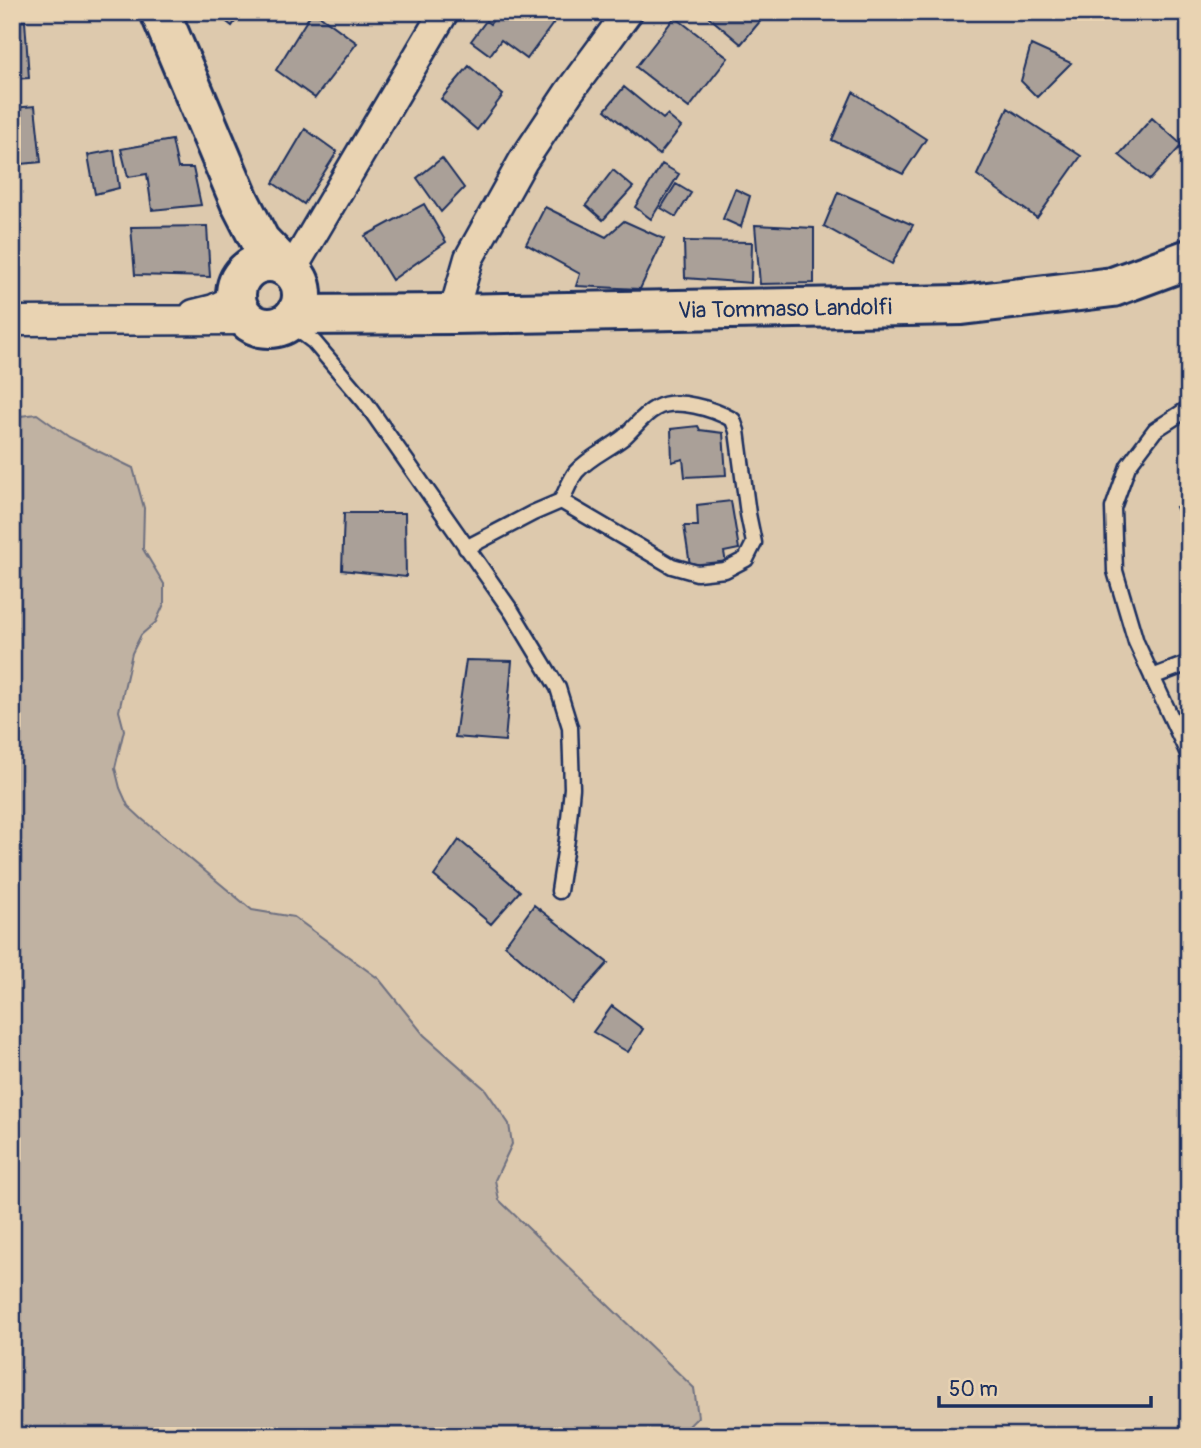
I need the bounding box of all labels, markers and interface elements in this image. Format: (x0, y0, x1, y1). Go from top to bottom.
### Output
street label: Via Tommaso Landolfi (678, 292, 892, 325)
scale bar (939, 1364, 1150, 1408)
text: 50 m (949, 1376, 998, 1403)

